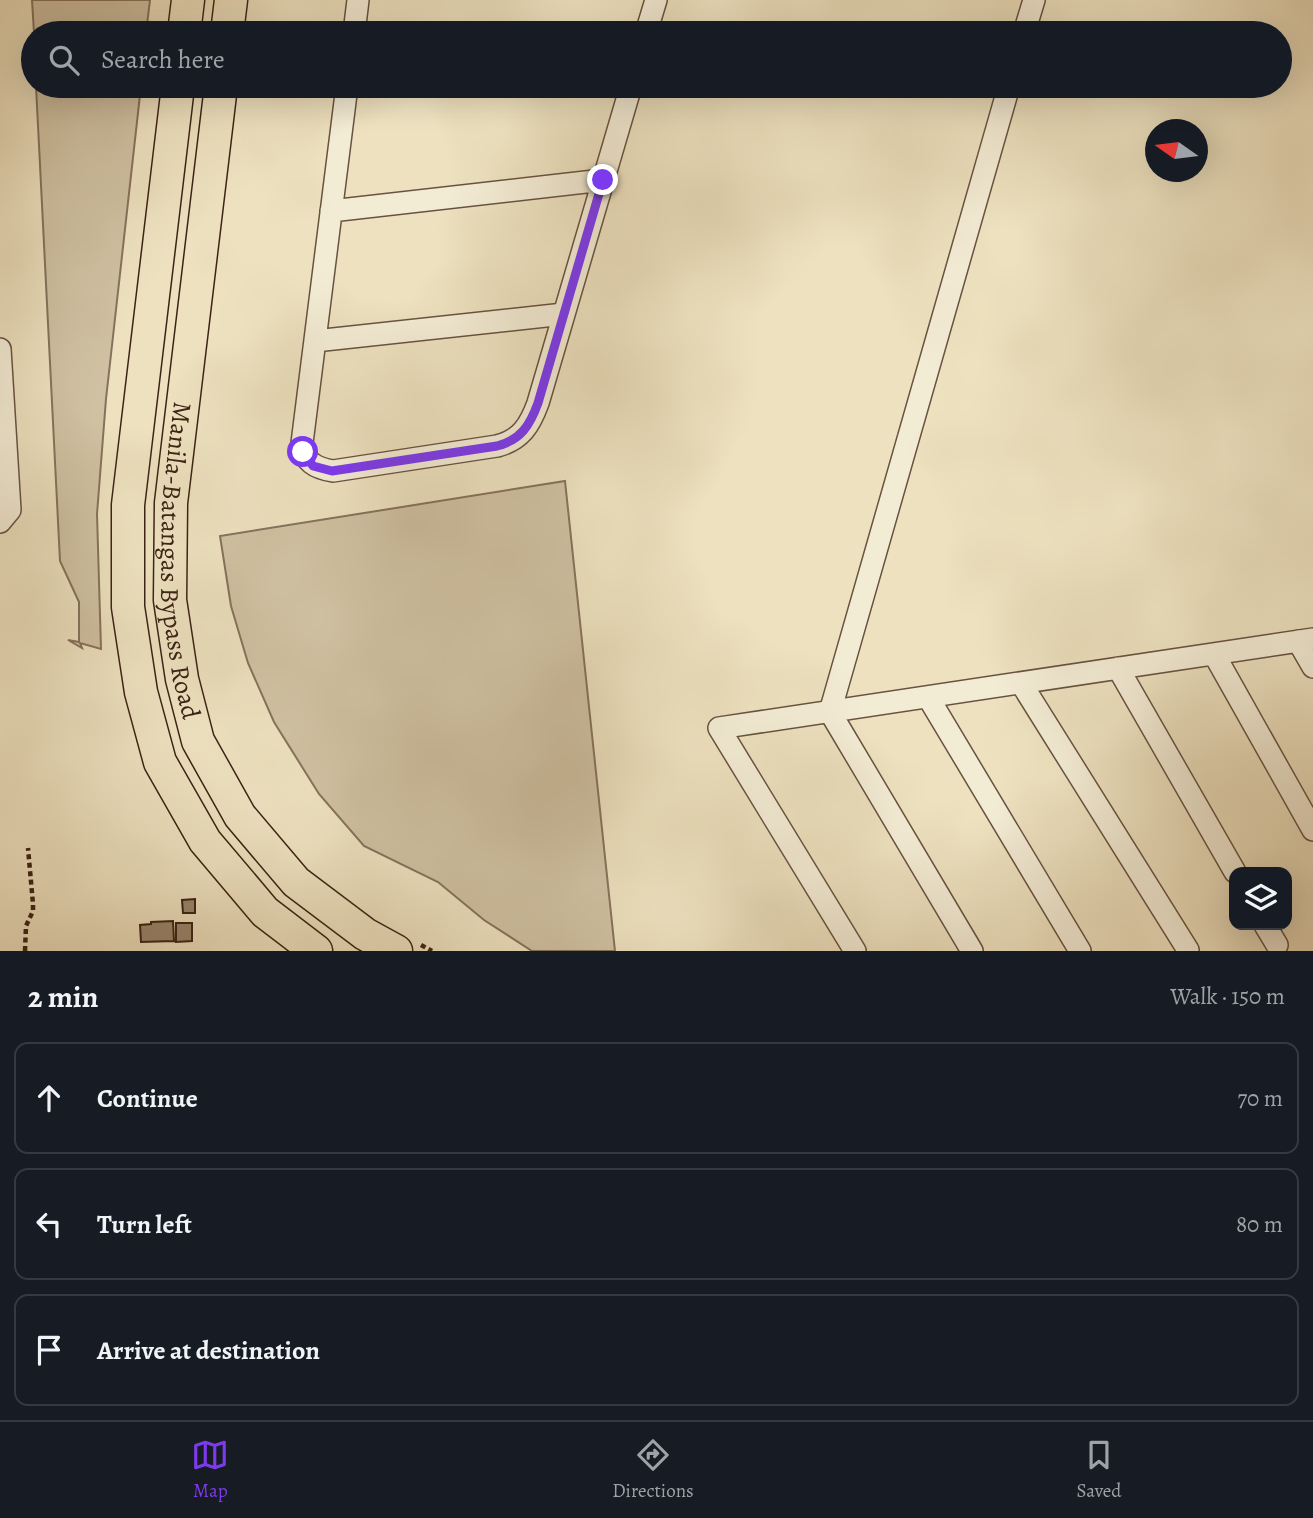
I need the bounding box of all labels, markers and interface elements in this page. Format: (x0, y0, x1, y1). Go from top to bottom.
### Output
search box (21, 21, 1292, 98)
icon: search (45, 41, 83, 79)
text: Search here (101, 42, 225, 77)
north arrow (1145, 119, 1208, 182)
route end (587, 164, 618, 195)
street label: Manila-Batangas Bypass Road (152, 400, 209, 723)
route start (287, 436, 318, 467)
map controls (1229, 867, 1292, 930)
button: layers (1229, 867, 1292, 930)
text: 2 min (28, 977, 98, 1017)
text: Walk · 150 m (1170, 981, 1285, 1012)
icon: ahead (30, 1079, 68, 1117)
text: Continue (97, 1081, 198, 1116)
text: 70 m (1237, 1083, 1283, 1114)
icon: left (30, 1205, 68, 1243)
text: Turn left (97, 1207, 192, 1242)
text: 80 m (1236, 1209, 1283, 1240)
icon: arrive (30, 1331, 68, 1369)
text: Arrive at destination (97, 1333, 320, 1368)
tab: Map (191, 1436, 229, 1504)
tab: Directions (612, 1436, 694, 1504)
tab: Saved (1077, 1436, 1122, 1504)

